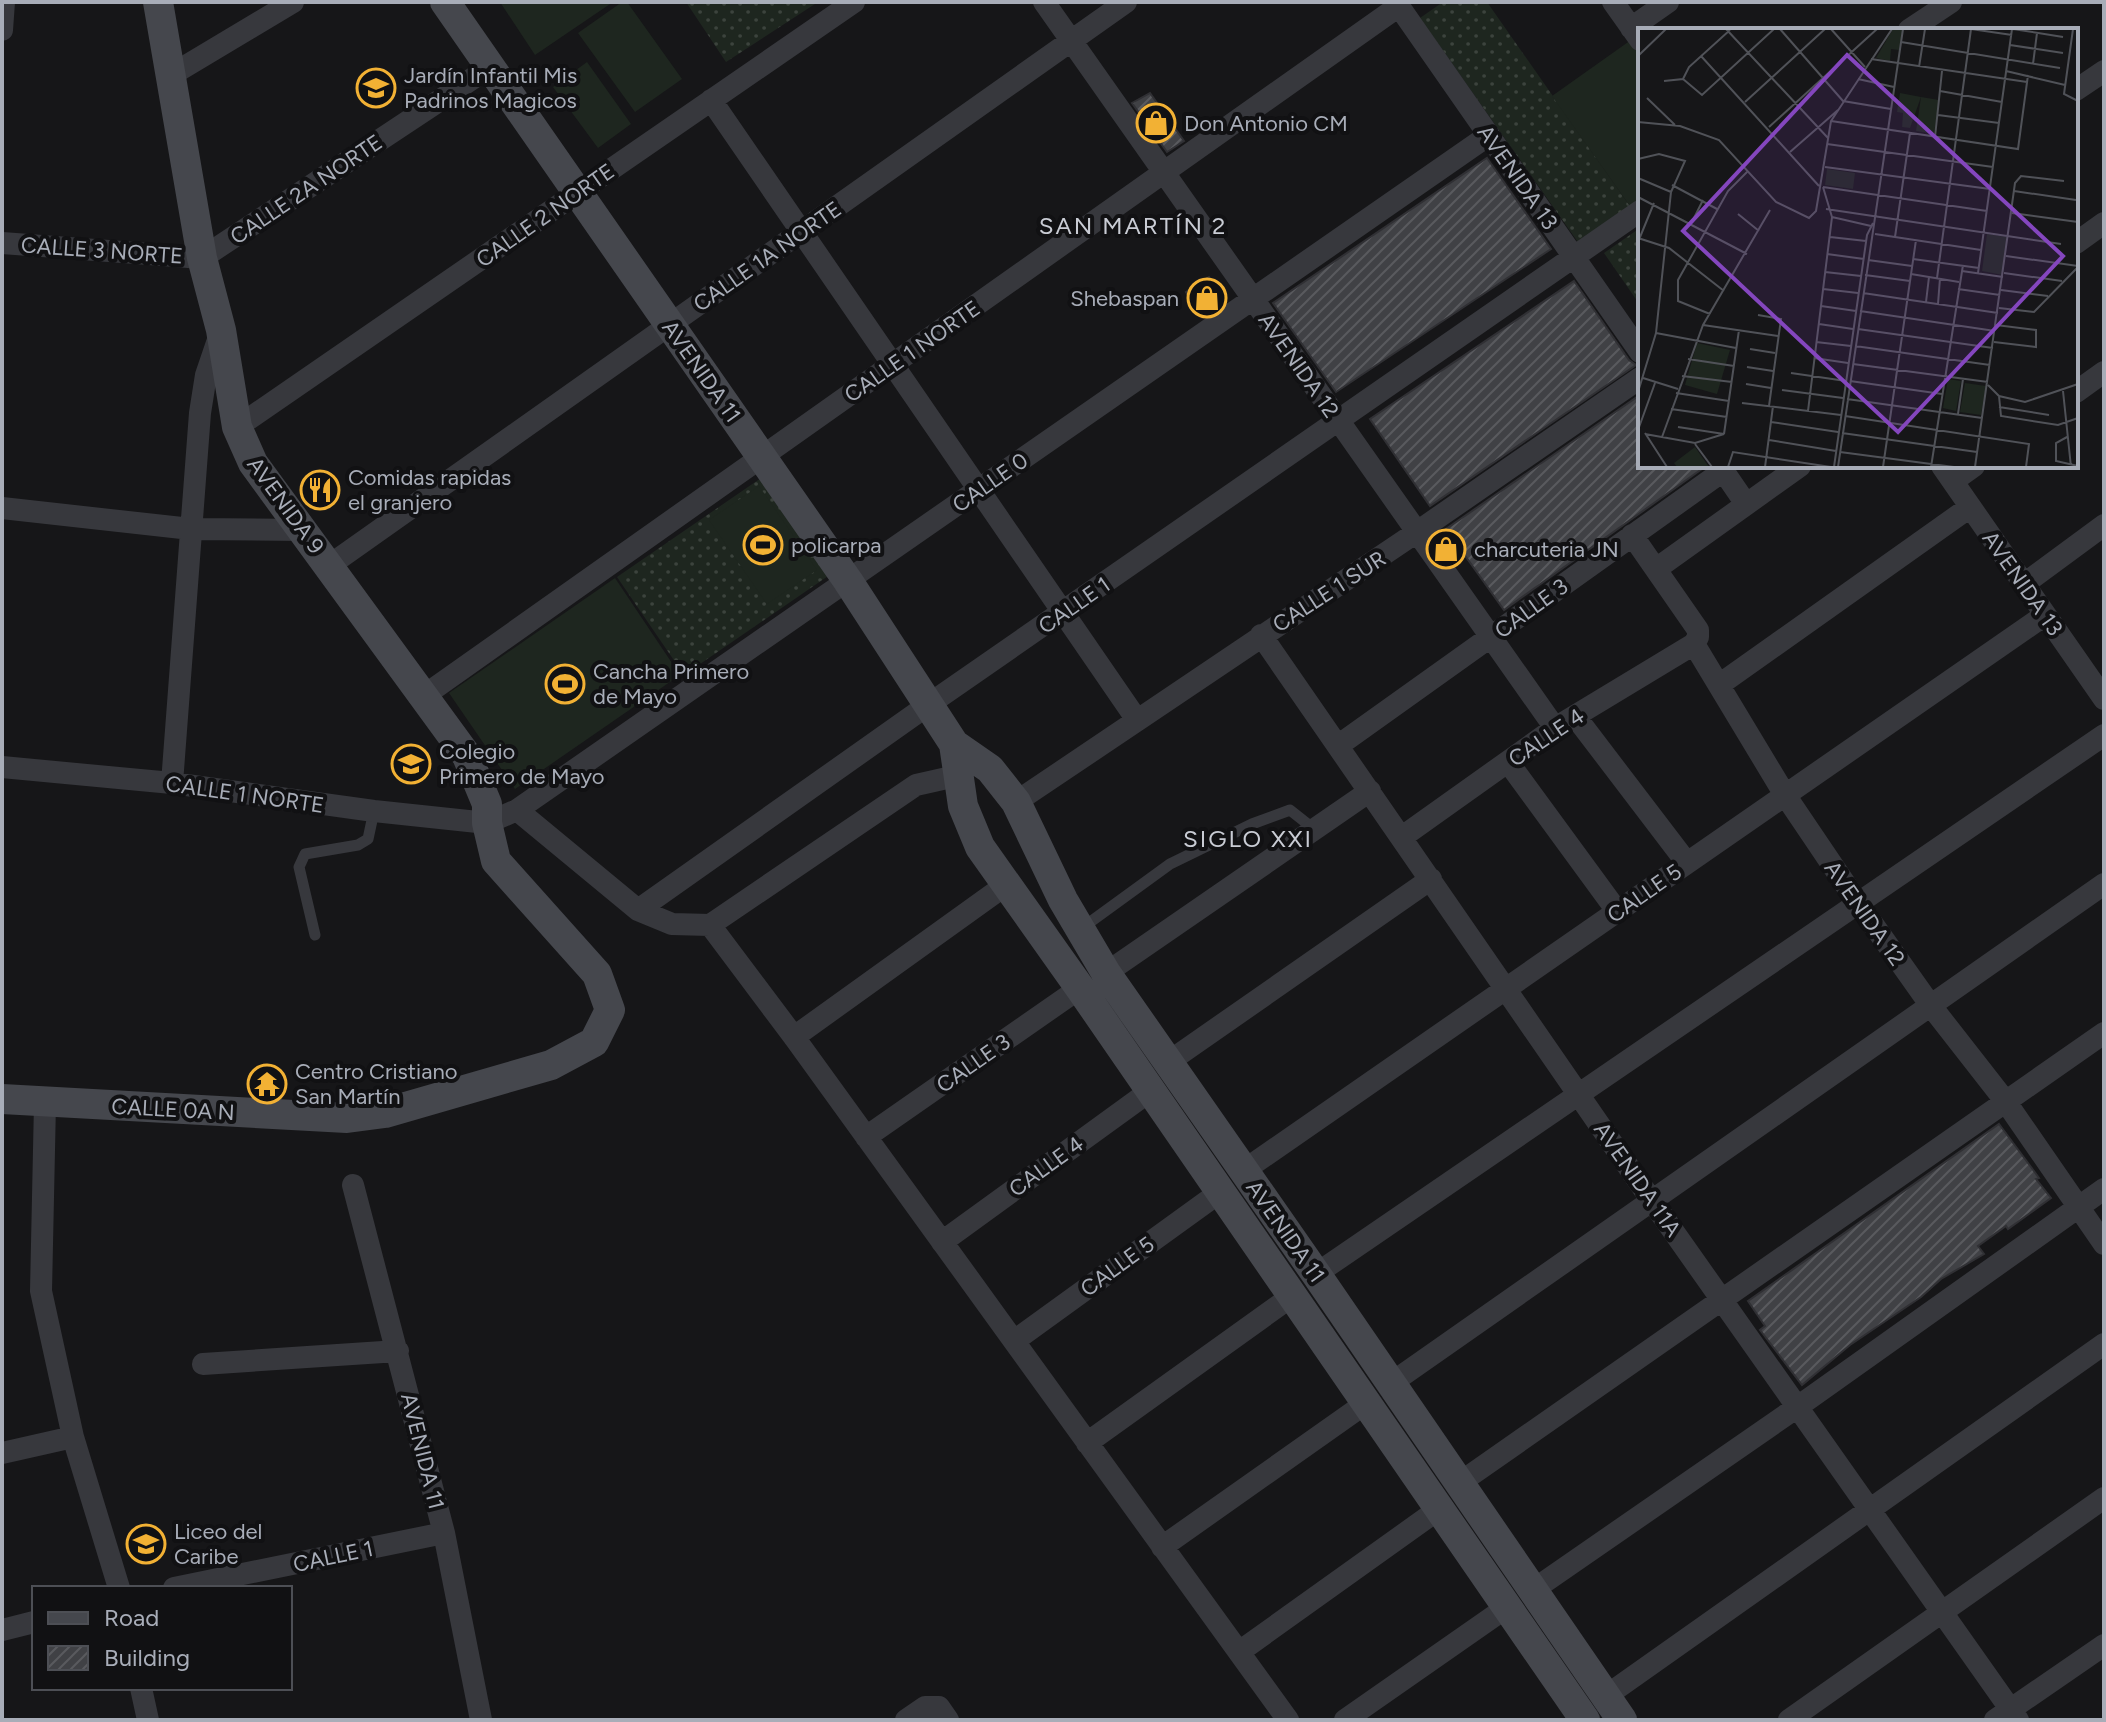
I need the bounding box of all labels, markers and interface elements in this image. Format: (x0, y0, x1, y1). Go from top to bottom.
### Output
inset map (1638, 28, 2078, 468)
place label: Jardín Infantil Mis Padrinos Magicos (404, 62, 577, 114)
school or university icon: Jardín Infantil Mis Padrinos Magicos (355, 67, 397, 109)
shop icon: Don Antonio CM (1135, 102, 1177, 144)
place label: Don Antonio CM (1184, 110, 1348, 137)
street label: AVENIDA 13 (1472, 120, 1564, 235)
street label: CALLE 2A NORTE (225, 129, 387, 250)
street label: CALLE 2 NORTE (471, 158, 620, 273)
street label: CALLE 1A NORTE (688, 195, 846, 318)
district label: SAN MARTÍN 2 (1039, 211, 1227, 240)
street label: CALLE 3 NORTE (20, 231, 184, 270)
shop icon: Shebaspan (1186, 277, 1228, 319)
place label: Shebaspan (1070, 285, 1179, 312)
street label: CALLE 1 NORTE (839, 295, 985, 408)
street label: AVENIDA 12 (1253, 308, 1345, 423)
street label: AVENIDA 11 (656, 315, 747, 428)
street label: CALLE 0 (947, 447, 1033, 518)
street label: AVENIDA 9 (241, 452, 330, 559)
place label: Comidas rapidas el granjero (348, 464, 511, 516)
restaurant icon: Comidas rapidas el granjero (299, 469, 341, 511)
sports icon: policarpa (742, 524, 784, 566)
street label: AVENIDA 13 (1977, 526, 2069, 641)
shop icon: charcuteria JN (1425, 528, 1467, 570)
place label: policarpa (791, 532, 882, 559)
place label: charcuteria JN (1474, 536, 1619, 563)
street label: CALLE 1 SUR (1268, 545, 1391, 638)
street label: CALLE 1 (1033, 571, 1115, 640)
street label: CALLE 3 (1489, 573, 1573, 644)
place label: Cancha Primero de Mayo (593, 658, 749, 710)
sports icon: Cancha Primero de Mayo (544, 663, 586, 705)
street label: CALLE 4 (1503, 702, 1589, 773)
place label: Colegio Primero de Mayo (439, 738, 605, 790)
school or university icon: Colegio Primero de Mayo (390, 743, 432, 785)
street label: CALLE 1 NORTE (164, 770, 326, 819)
district label: SIGLO XXI (1183, 824, 1313, 853)
street label: AVENIDA 12 (1819, 856, 1911, 971)
street label: CALLE 5 (1602, 858, 1687, 929)
street label: CALLE 3 (931, 1028, 1015, 1099)
place label: Centro Cristiano San Martín (295, 1058, 457, 1110)
temple icon: Centro Cristiano San Martín (246, 1063, 288, 1105)
street label: CALLE 0A N (111, 1093, 235, 1126)
street label: AVENIDA 11A (1588, 1117, 1687, 1242)
street label: CALLE 4 (1004, 1130, 1089, 1203)
street label: AVENIDA 11 (1240, 1175, 1331, 1288)
street label: CALLE 5 (1075, 1231, 1160, 1302)
street label: AVENIDA 11 (395, 1390, 450, 1512)
place label: Liceo del Caribe (174, 1518, 262, 1570)
school or university icon: Liceo del Caribe (125, 1523, 167, 1565)
street label: CALLE 1 (291, 1535, 376, 1578)
legend (32, 1586, 292, 1690)
text: Road (104, 1603, 159, 1632)
text: Building (104, 1643, 190, 1672)

